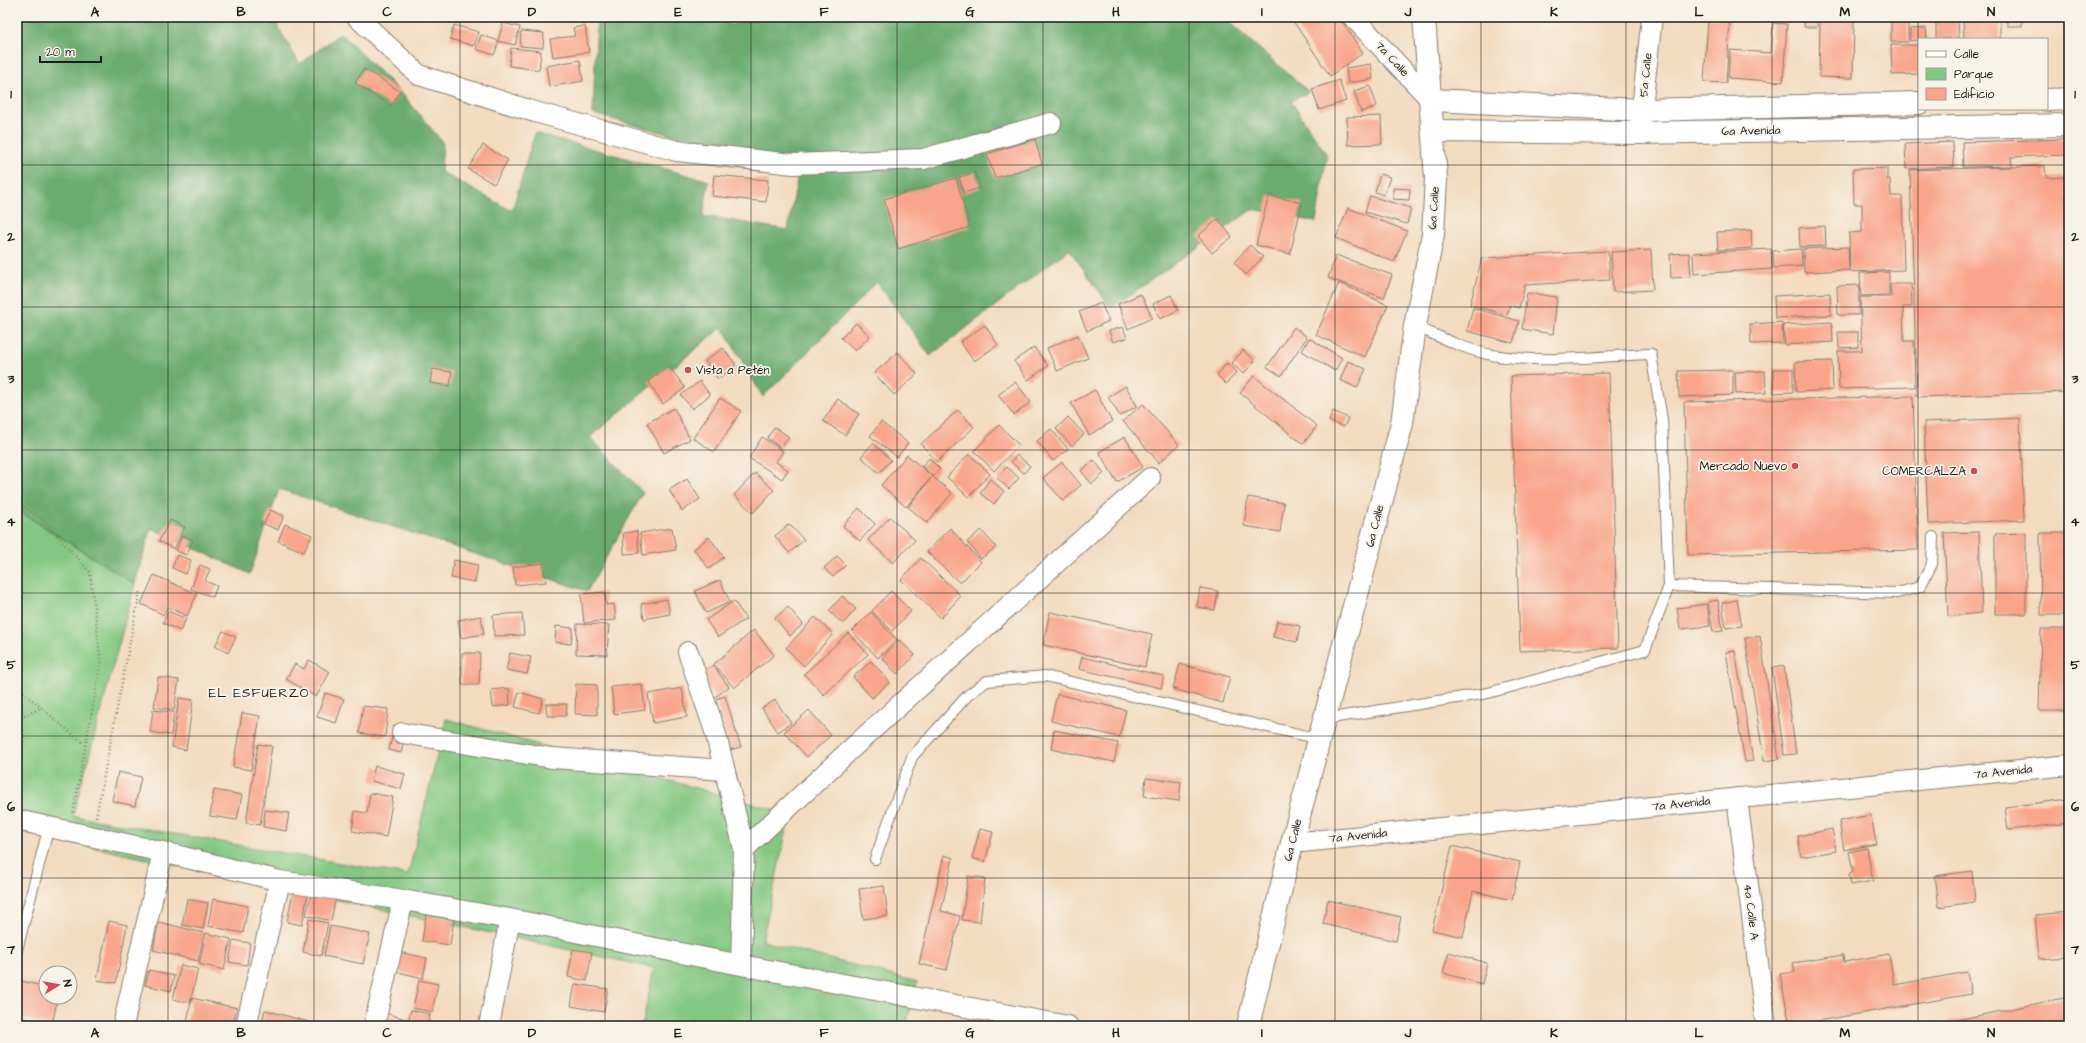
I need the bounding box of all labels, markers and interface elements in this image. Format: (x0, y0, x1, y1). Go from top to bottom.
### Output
text: A (91, 3, 100, 21)
text: B (236, 3, 246, 21)
text: C (382, 3, 392, 21)
text: D (528, 3, 537, 21)
text: E (674, 3, 682, 21)
text: F (819, 3, 829, 21)
text: G (965, 3, 975, 21)
text: H (1112, 3, 1120, 21)
text: I (1261, 3, 1263, 21)
text: J (1404, 3, 1412, 21)
text: K (1550, 3, 1558, 21)
text: L (1694, 3, 1704, 21)
text: M (1840, 3, 1851, 21)
text: N (1987, 3, 1995, 21)
street label: 7a Calle (1371, 37, 1413, 81)
scale bar (40, 38, 101, 64)
legend (1918, 38, 2048, 110)
text: 20 m (46, 44, 75, 61)
text: Calle (1954, 46, 1979, 63)
street label: 5a Calle (1635, 52, 1657, 98)
text: Parque (1954, 66, 1994, 83)
text: 1 (10, 85, 12, 103)
text: 1 (2074, 85, 2076, 103)
text: Edificio (1954, 86, 1994, 103)
street label: 6a Avenida (1721, 122, 1781, 140)
street label: 6a Calle (1424, 185, 1444, 230)
text: 2 (6, 228, 15, 246)
text: 2 (2070, 228, 2079, 246)
place label: Vista a Petén (696, 362, 770, 379)
marker: Vista a Petén (683, 365, 693, 375)
text: 3 (7, 370, 15, 388)
text: 3 (2071, 370, 2079, 388)
place label: Mercado Nuevo (1699, 458, 1787, 475)
marker: Mercado Nuevo (1790, 461, 1800, 471)
place label: COMERCALZA (1882, 463, 1966, 480)
marker: COMERCALZA (1969, 466, 1979, 476)
street label: 6a Calle (1362, 502, 1389, 549)
text: 4 (7, 513, 16, 531)
text: 4 (2071, 513, 2080, 531)
text: 5 (6, 656, 16, 674)
text: 5 (2070, 656, 2080, 674)
district label: EL ESFUERZO (208, 684, 310, 702)
street label: 7a Avenida (1973, 760, 2033, 784)
street label: 7a Avenida (1651, 792, 1711, 816)
text: 6 (7, 798, 16, 816)
text: 6 (2071, 798, 2080, 816)
street label: 6a Calle (1280, 816, 1307, 863)
street label: 7a Avenida (1328, 824, 1388, 848)
street label: 4a Calle A (1739, 883, 1763, 941)
text: 7 (6, 941, 16, 959)
text: 7 (2070, 941, 2080, 959)
north arrow (38, 965, 78, 1005)
text: N (59, 978, 75, 988)
text: A (91, 1024, 100, 1042)
text: B (236, 1024, 246, 1042)
text: C (382, 1024, 392, 1042)
text: D (528, 1024, 537, 1042)
text: E (674, 1024, 682, 1042)
text: F (819, 1024, 829, 1042)
text: G (965, 1024, 975, 1042)
text: H (1112, 1024, 1120, 1042)
text: I (1261, 1024, 1263, 1042)
text: J (1404, 1024, 1412, 1042)
text: K (1550, 1024, 1558, 1042)
text: L (1694, 1024, 1704, 1042)
text: M (1840, 1024, 1851, 1042)
text: N (1987, 1024, 1995, 1042)

